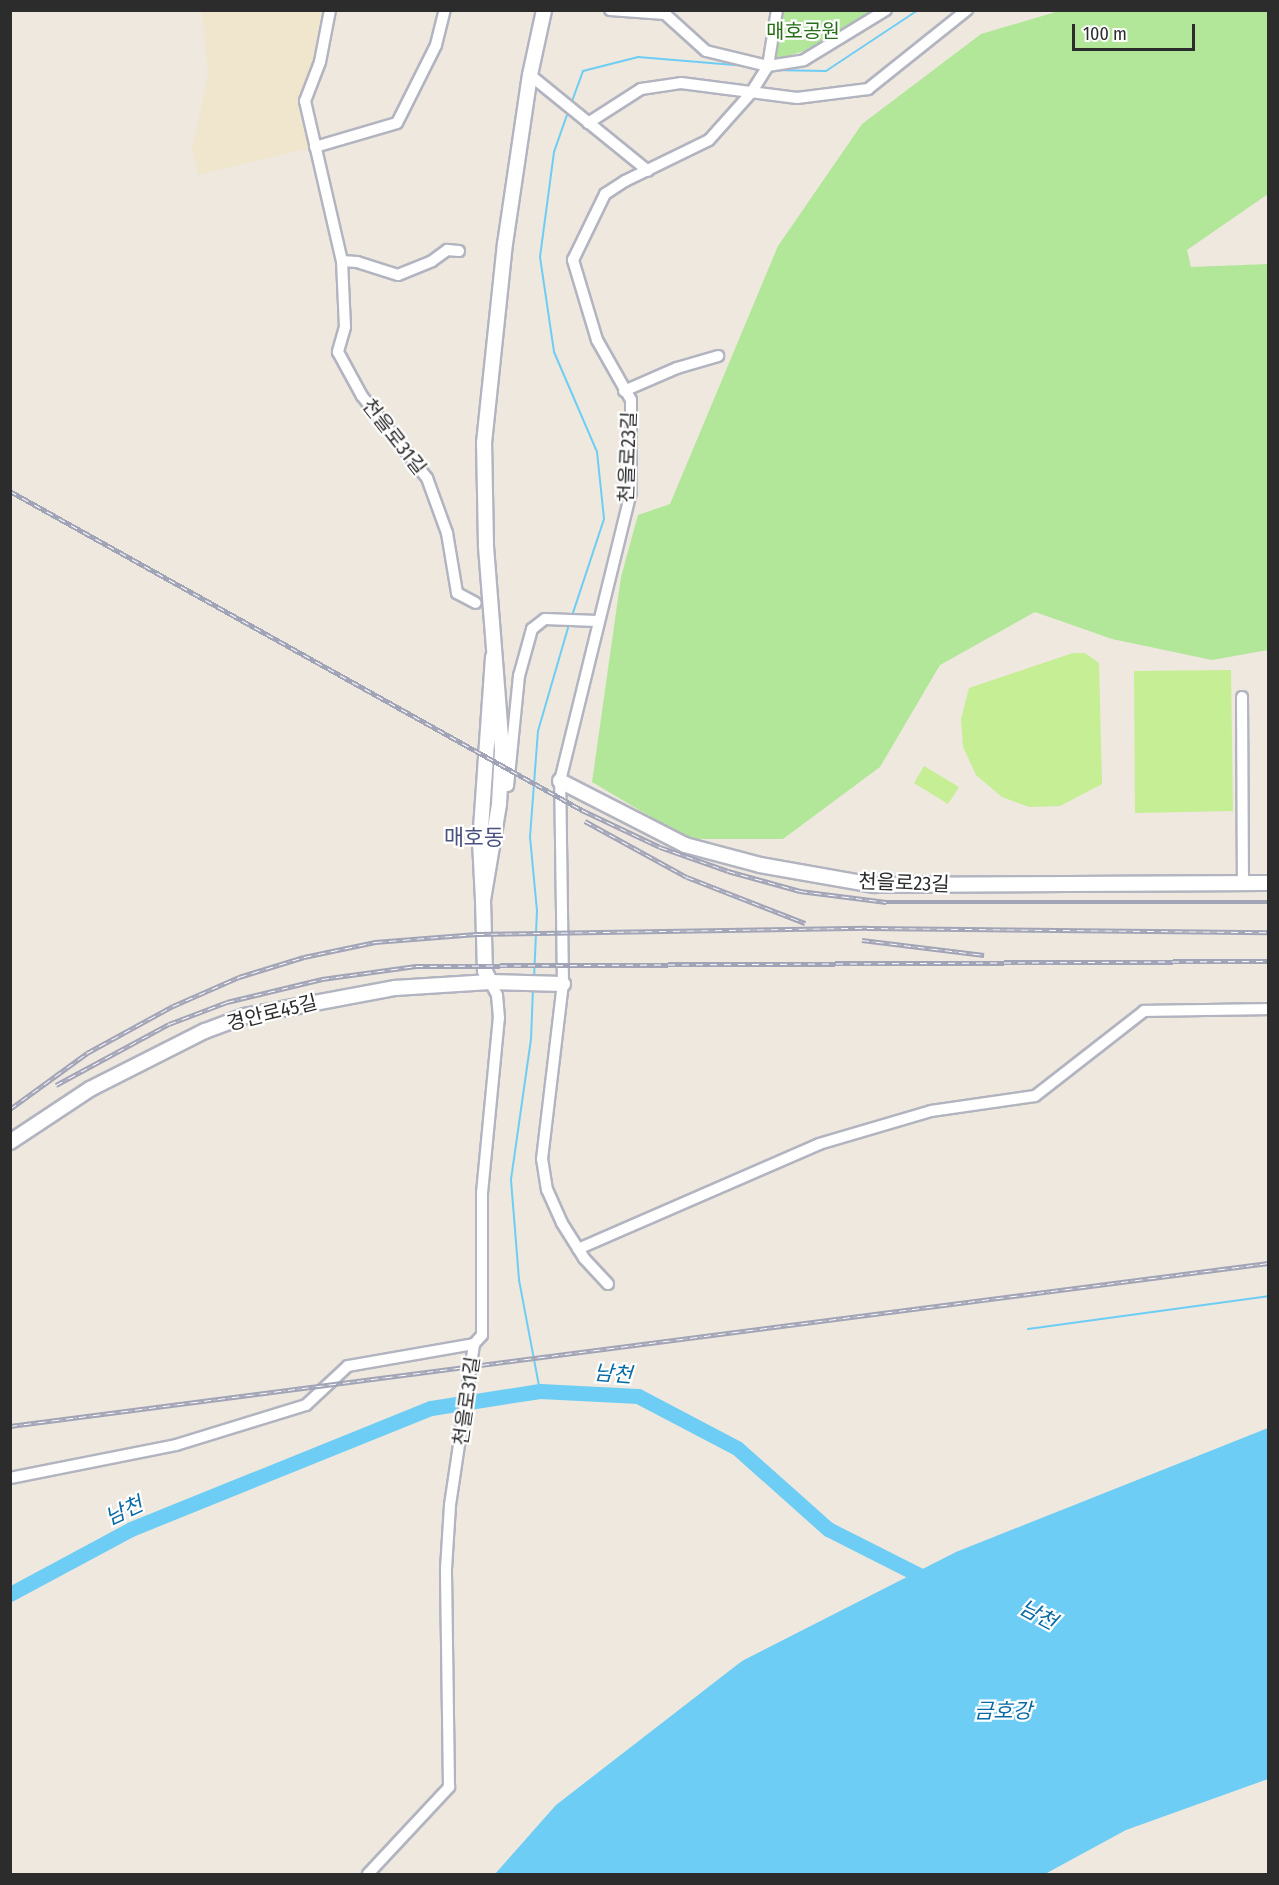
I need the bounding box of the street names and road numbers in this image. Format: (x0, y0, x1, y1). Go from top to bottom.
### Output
street label: 천을로31길 (357, 394, 431, 480)
street label: 천을로23길 (614, 411, 642, 503)
street label: 천을로23길 (858, 869, 950, 897)
street label: 경안로45길 (224, 990, 320, 1036)
street label: 천을로31길 (449, 1355, 485, 1447)

